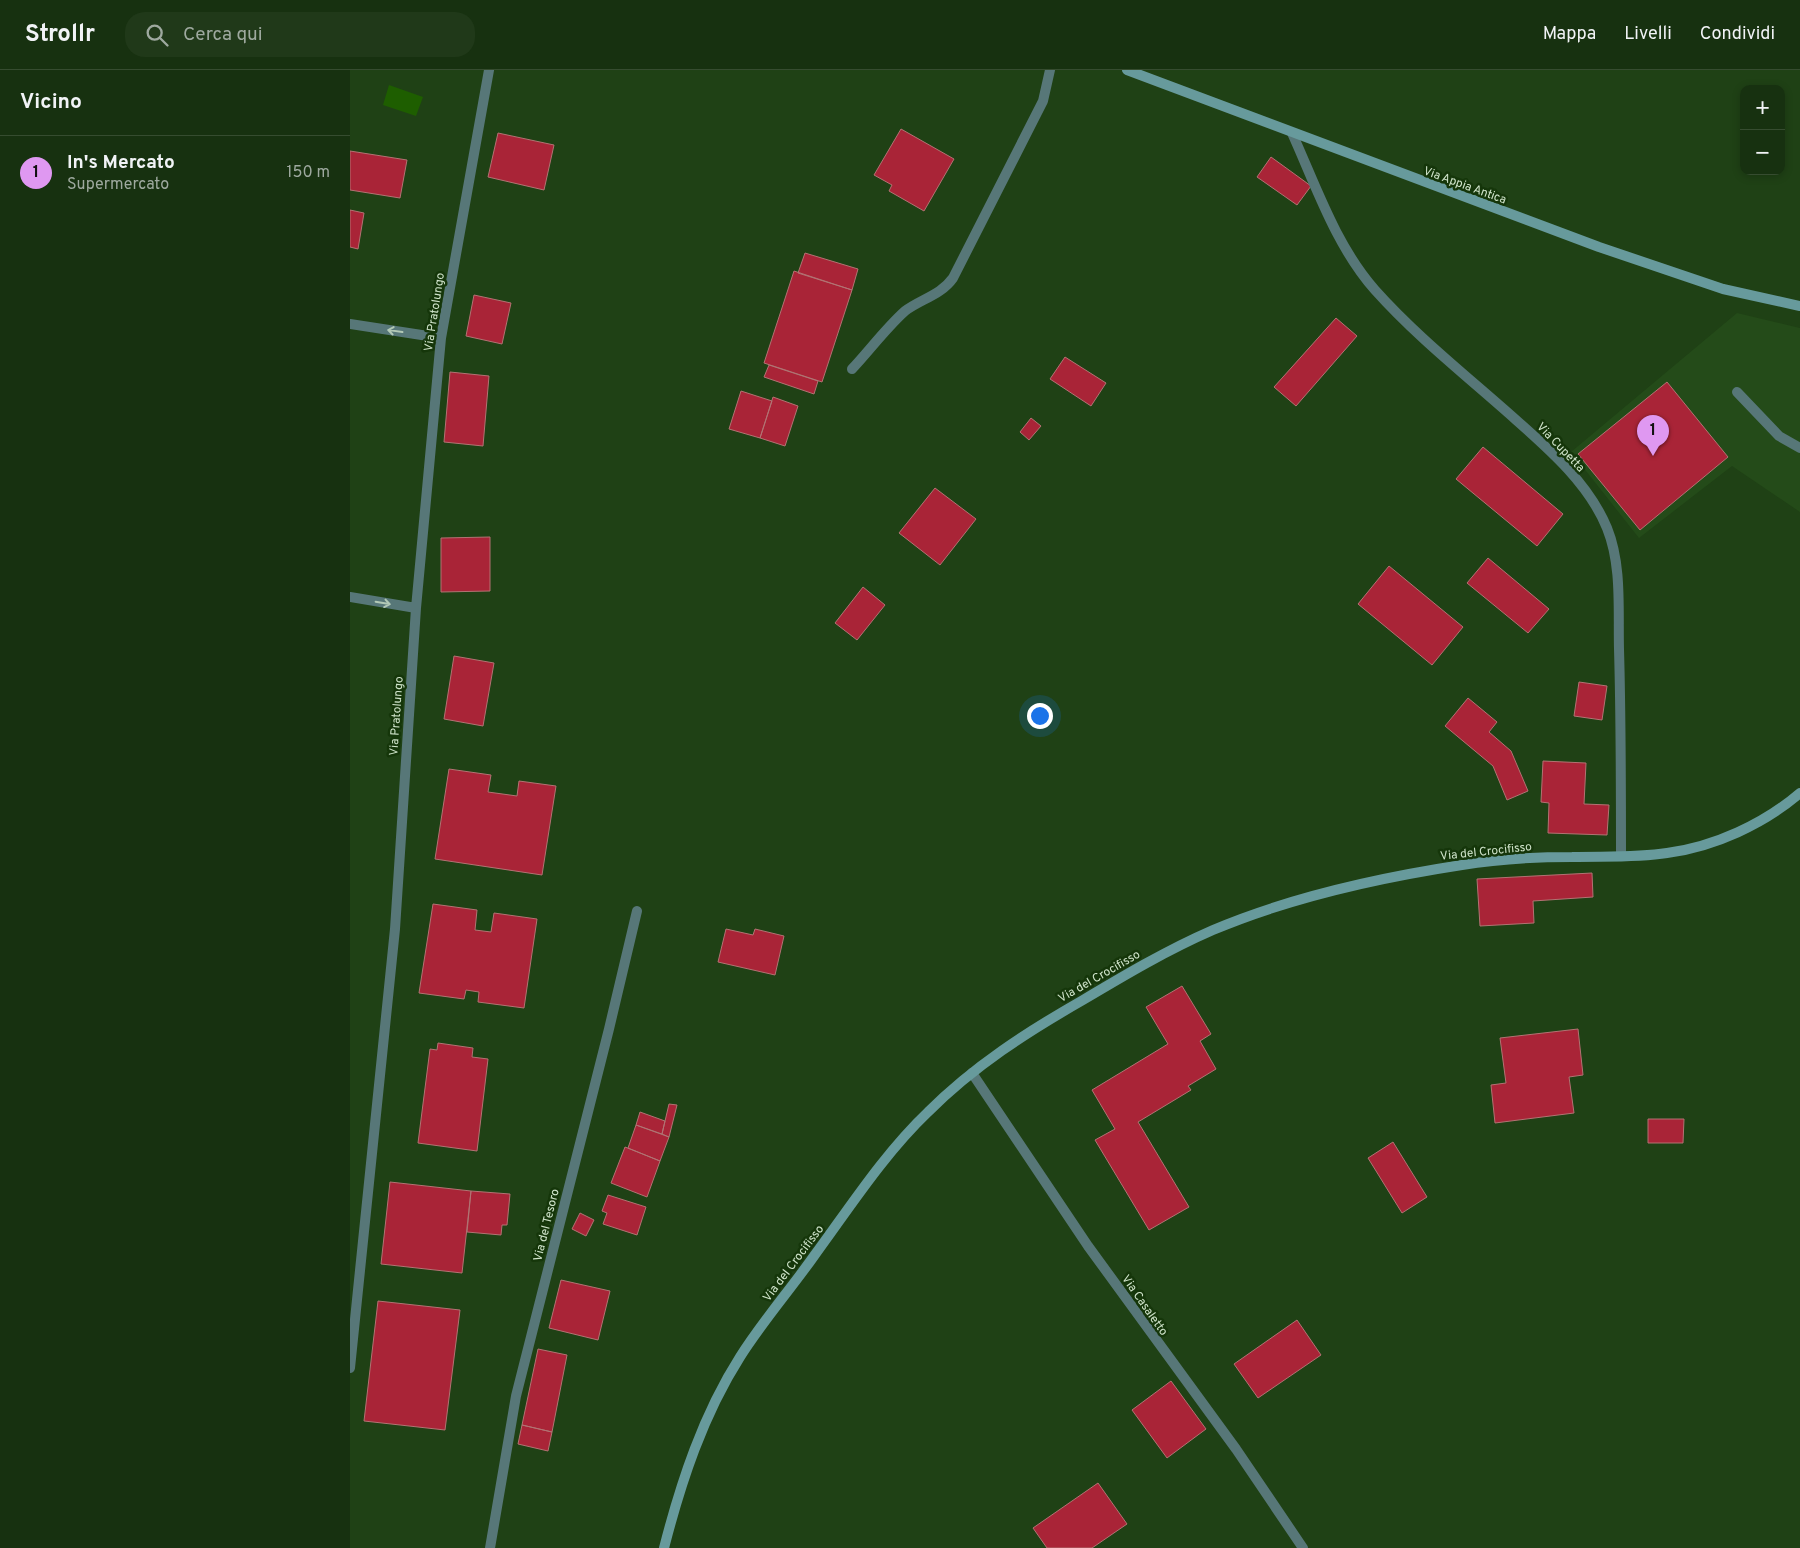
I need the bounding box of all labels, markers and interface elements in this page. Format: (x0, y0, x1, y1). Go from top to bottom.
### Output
search box (125, 12, 475, 57)
text: Strollr (25, 20, 95, 50)
icon: search (143, 21, 171, 49)
text: Cerca qui (183, 23, 263, 47)
text: Mappa (1543, 23, 1596, 46)
text: Livelli (1624, 23, 1672, 46)
text: Condividi (1700, 23, 1775, 46)
map controls (1740, 85, 1785, 175)
button: + (1740, 85, 1785, 130)
text: Vicino (20, 89, 82, 116)
button: − (1740, 130, 1785, 175)
text: In's Mercato (67, 151, 175, 175)
text: 1 (33, 163, 39, 183)
text: 150 m (287, 163, 330, 183)
street label: Via Appia Antica (1421, 164, 1508, 208)
text: Supermercato (67, 175, 169, 195)
street label: Via Pratolungo (421, 271, 449, 353)
one-way arrow (388, 325, 404, 335)
pin: 1 (1637, 415, 1669, 456)
street label: Via Cupetta (1533, 419, 1588, 476)
one-way arrow (375, 598, 391, 608)
street label: Via Pratolungo (386, 676, 408, 756)
your location (1027, 703, 1053, 729)
street label: Via del Crocifisso (1439, 839, 1533, 865)
street label: Via del Crocifisso (1056, 947, 1144, 1007)
street label: Via del Tesoro (530, 1187, 564, 1263)
street label: Via del Crocifisso (760, 1222, 828, 1305)
street label: Via Casaletto (1117, 1272, 1171, 1339)

